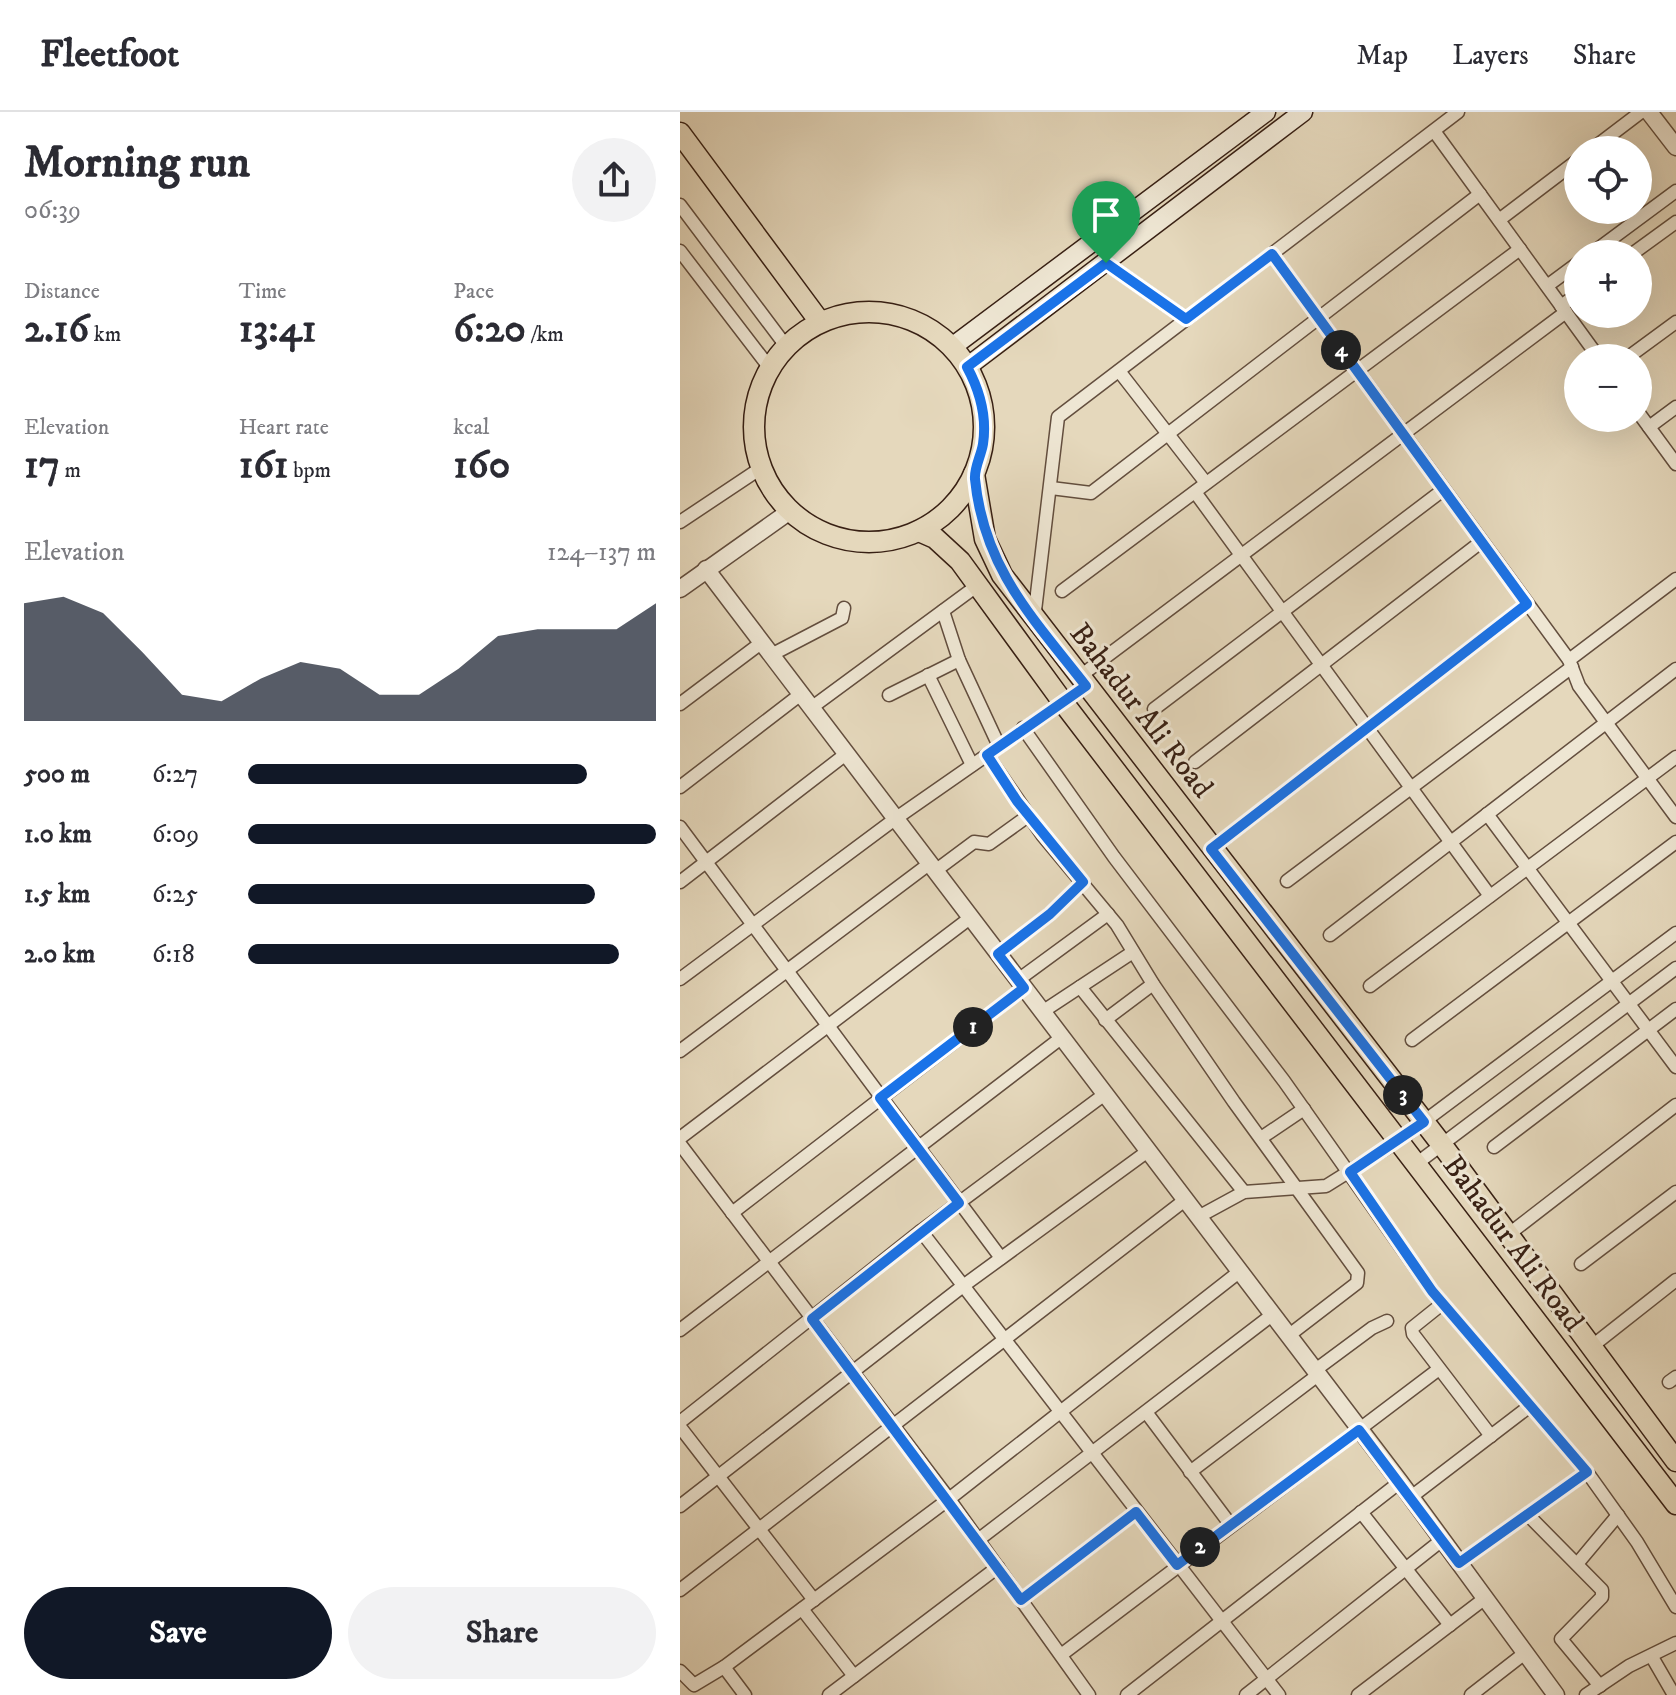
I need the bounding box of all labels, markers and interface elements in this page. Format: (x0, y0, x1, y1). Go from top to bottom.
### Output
text: Fleetfoot (40, 31, 179, 79)
text: Map (1357, 38, 1408, 73)
text: Layers (1452, 38, 1529, 73)
text: Share (1573, 38, 1636, 73)
text: Morning run (24, 136, 250, 191)
map controls (1564, 136, 1652, 432)
button: locate (1564, 136, 1652, 224)
button: share (572, 138, 656, 222)
pin (1072, 181, 1140, 263)
icon: arrive (1084, 193, 1128, 237)
text: 06:39 (24, 194, 81, 227)
button: + (1564, 240, 1652, 328)
text: Distance (24, 278, 100, 305)
text: Time (239, 278, 286, 305)
text: Pace (453, 278, 494, 305)
text: 2.16 (24, 305, 89, 355)
text: 13:41 (239, 305, 316, 355)
text: 6:20 (453, 305, 526, 355)
text: km (89, 321, 121, 348)
text: /km (526, 321, 564, 348)
pin: 4 (1321, 330, 1361, 370)
text: 4 (1335, 336, 1347, 363)
button: − (1564, 344, 1652, 432)
text: Elevation (24, 414, 109, 441)
text: Heart rate (239, 414, 329, 441)
text: kcal (453, 414, 489, 441)
text: 17 (24, 441, 60, 491)
text: 161 (239, 441, 289, 491)
text: 160 (453, 441, 510, 491)
text: m (60, 457, 81, 484)
text: bpm (289, 457, 331, 484)
text: Elevation (24, 536, 125, 569)
text: 124–137 m (547, 536, 656, 569)
street label: Bahadur Ali Road (1061, 616, 1221, 806)
text: 500 m (24, 758, 90, 791)
text: 6:27 (152, 758, 198, 791)
text: 1.0 km (24, 818, 92, 851)
text: 6:09 (152, 818, 199, 851)
text: 1.5 km (24, 878, 90, 911)
text: 6:25 (152, 878, 198, 911)
text: 2.0 km (24, 938, 95, 971)
text: 6:18 (152, 938, 195, 971)
pin: 1 (953, 1007, 993, 1047)
text: 1 (969, 1013, 977, 1040)
pin: 3 (1383, 1075, 1423, 1115)
text: 3 (1399, 1081, 1407, 1108)
street label: Bahadur Ali Road (1434, 1148, 1591, 1340)
pin: 2 (1180, 1527, 1220, 1567)
text: 2 (1195, 1533, 1205, 1560)
button: Save (24, 1587, 332, 1679)
button: Share (348, 1587, 656, 1679)

